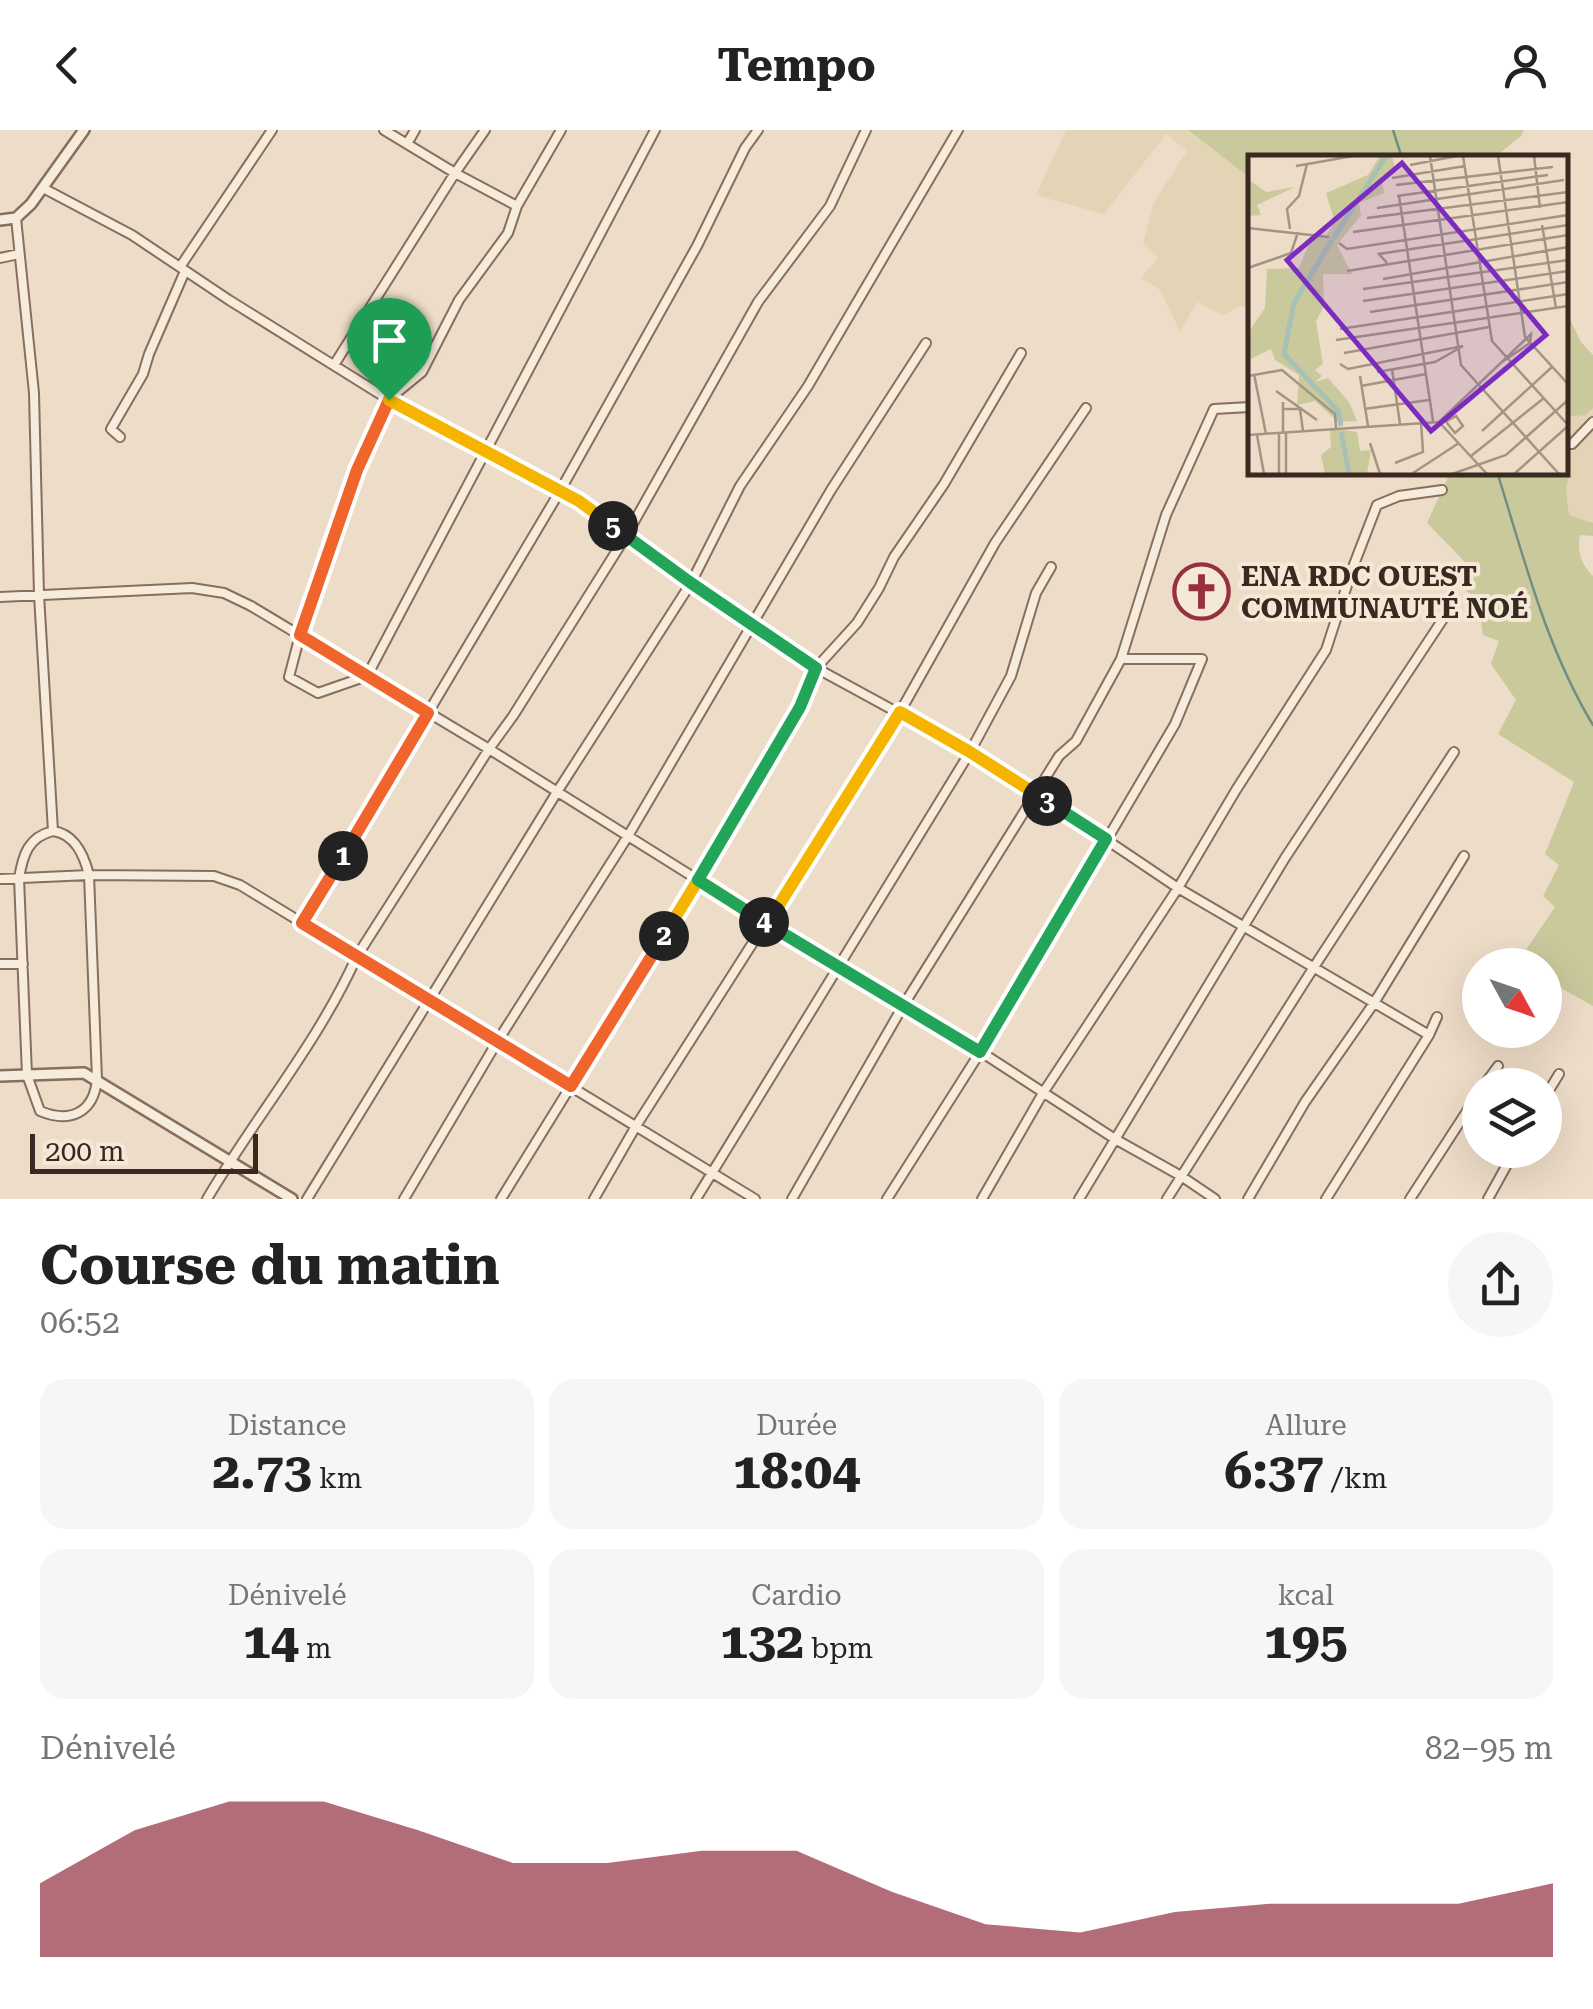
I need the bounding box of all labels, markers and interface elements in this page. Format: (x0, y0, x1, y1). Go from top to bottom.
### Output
icon: back (40, 38, 95, 93)
icon: person (1498, 38, 1553, 93)
text: Tempo (717, 39, 876, 92)
inset map (1248, 155, 1568, 475)
pin (347, 298, 432, 401)
icon: arrive (362, 313, 417, 368)
pin: 5 (588, 501, 638, 551)
text: 5 (605, 509, 621, 542)
place label: ENA RDC OUEST COMMUNAUTÉ NOÉ (1241, 560, 1528, 625)
church icon: ENA RDC OUEST COMMUNAUTÉ NOÉ (1172, 562, 1232, 622)
pin: 3 (1022, 776, 1072, 826)
text: 3 (1039, 784, 1055, 817)
pin: 1 (318, 831, 368, 881)
text: 1 (335, 839, 351, 872)
pin: 4 (739, 897, 789, 947)
text: 4 (756, 905, 772, 938)
pin: 2 (639, 911, 689, 961)
text: 2 (656, 919, 672, 952)
north arrow (1462, 948, 1562, 1048)
map controls (1462, 948, 1562, 1168)
button: layers (1462, 1068, 1562, 1168)
scale bar (30, 1129, 258, 1174)
text: 200 m (45, 1135, 125, 1168)
button: share (1448, 1232, 1553, 1337)
text: Course du matin (40, 1233, 500, 1297)
text: 06:52 (40, 1303, 120, 1341)
text: Distance (228, 1409, 346, 1442)
text: Durée (756, 1409, 837, 1442)
text: Allure (1265, 1409, 1347, 1442)
text: 2.73 (212, 1442, 312, 1500)
text: 18:04 (733, 1442, 860, 1500)
text: 6:37 (1224, 1442, 1324, 1500)
text: km (312, 1462, 362, 1495)
text: /km (1324, 1462, 1387, 1495)
text: Dénivelé (228, 1579, 347, 1612)
text: Cardio (751, 1579, 842, 1612)
text: kcal (1278, 1579, 1334, 1612)
text: 14 (243, 1612, 299, 1670)
text: 132 (720, 1612, 804, 1670)
text: 195 (1264, 1612, 1348, 1670)
text: m (299, 1632, 331, 1665)
text: bpm (804, 1632, 873, 1665)
text: Dénivelé (40, 1729, 176, 1767)
text: 82–95 m (1425, 1729, 1553, 1767)

